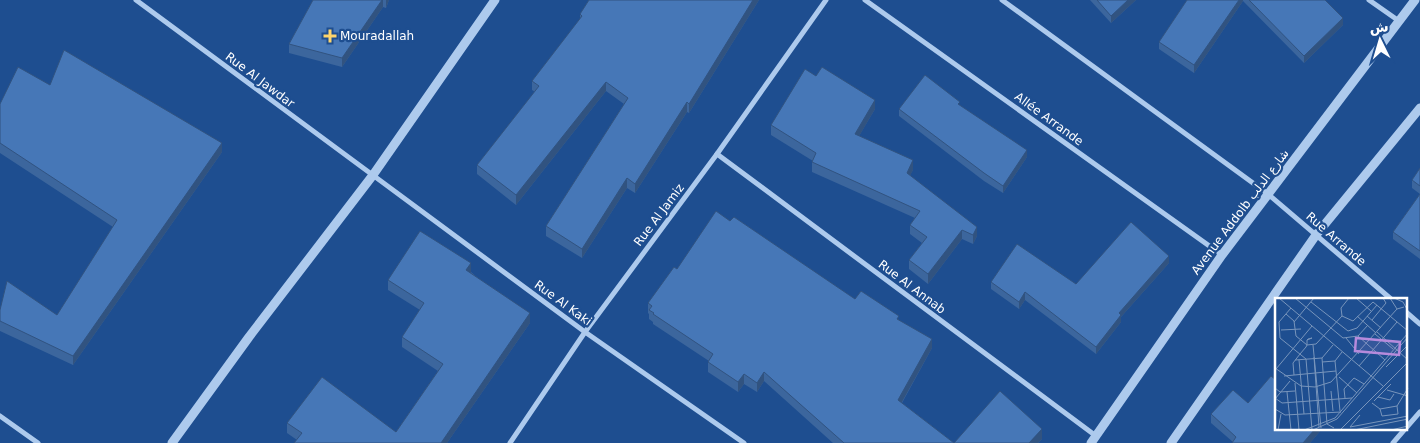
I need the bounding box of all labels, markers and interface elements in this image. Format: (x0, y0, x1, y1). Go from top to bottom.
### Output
north arrow (1355, 15, 1405, 65)
text: ش (1369, 18, 1389, 36)
place label: Mouradallah (340, 29, 414, 43)
marker: Mouradallah (324, 30, 336, 42)
street label: Rue Al Jawdar (223, 50, 297, 110)
street label: Allée Arrande (1012, 89, 1086, 149)
street label: Avenue Addolb شارع الدلب (1188, 147, 1292, 278)
street label: Rue Al Jamiz (631, 181, 687, 249)
street label: Rue Arrande (1303, 209, 1369, 269)
street label: Rue Al Annab (876, 257, 948, 317)
street label: Rue Al Kaki (532, 278, 594, 328)
inset map (1275, 298, 1408, 430)

